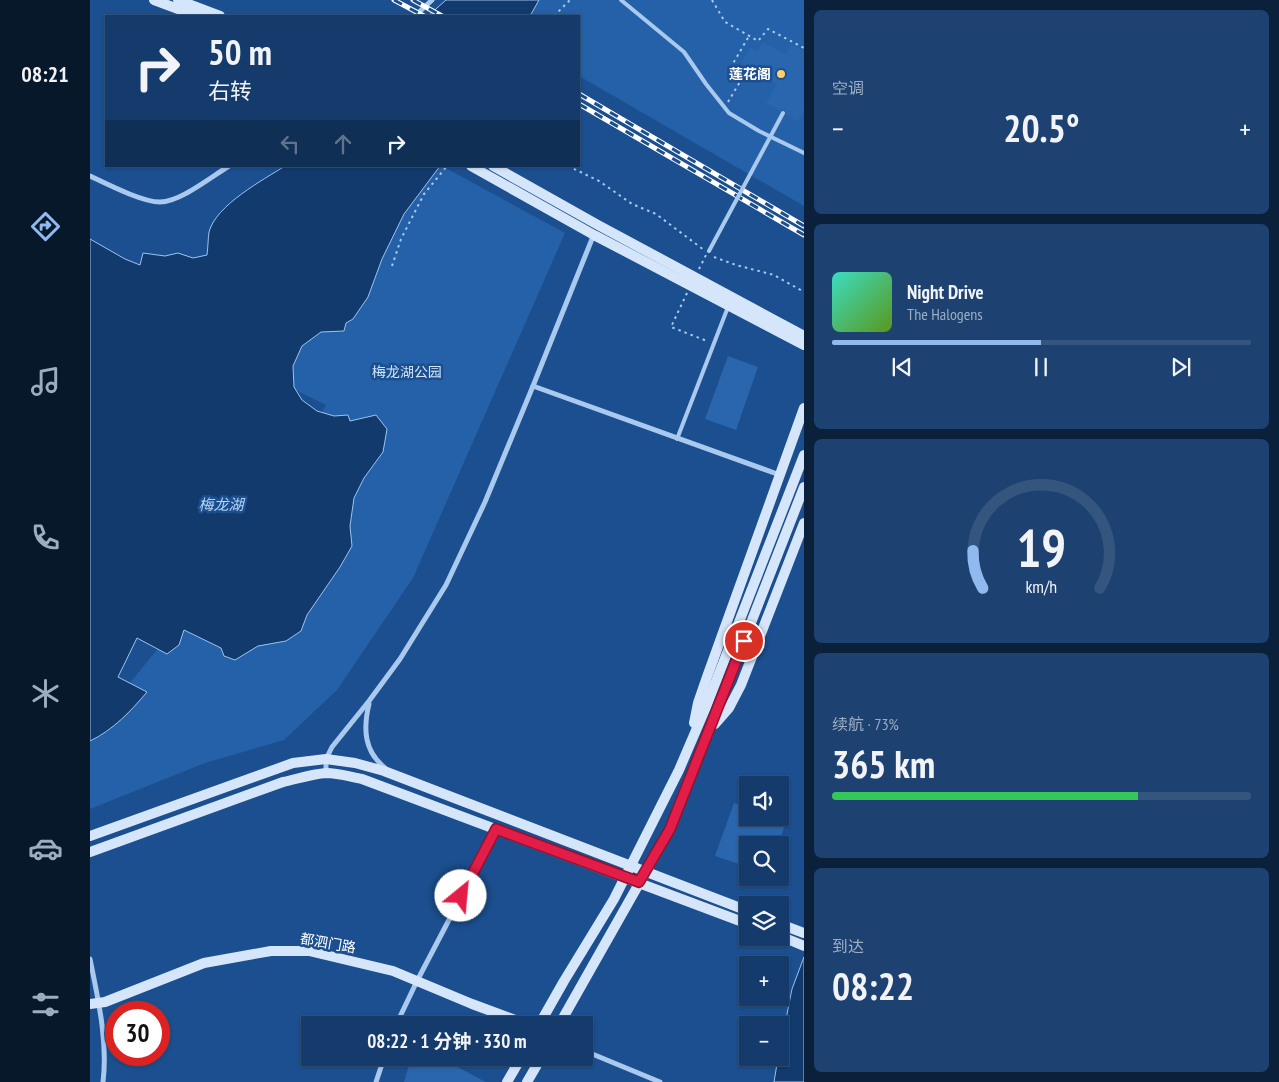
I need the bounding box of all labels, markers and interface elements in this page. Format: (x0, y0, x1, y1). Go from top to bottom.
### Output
text: 50 m (208, 29, 272, 75)
icon: right (125, 35, 190, 100)
text: 08:21 (21, 60, 69, 88)
place label: 莲花阁 (729, 65, 771, 83)
marker: 莲花阁 (775, 68, 787, 80)
text: 右转 (208, 77, 252, 105)
text: 空调 (832, 78, 864, 98)
text: 20.5° (1003, 103, 1080, 152)
text: − (832, 110, 844, 147)
text: + (1239, 110, 1251, 147)
icon: left (276, 130, 304, 158)
icon: ahead (329, 130, 357, 158)
icon: right (382, 130, 410, 158)
icon: directions (28, 209, 63, 244)
text: Night Drive (907, 280, 984, 304)
text: The Halogens (907, 304, 983, 324)
icon: previous (888, 353, 916, 381)
icon: pause (1027, 353, 1055, 381)
icon: next (1167, 353, 1195, 381)
park label: 梅龙湖公园 (372, 363, 442, 381)
icon: music (28, 364, 63, 399)
water label: 梅龙湖 (198, 495, 245, 514)
text: 19 (1017, 514, 1066, 581)
icon: phone (28, 520, 63, 555)
text: km/h (1026, 575, 1057, 598)
pin (723, 620, 765, 662)
icon: arrive (730, 627, 758, 655)
icon: climate (28, 676, 63, 711)
text: 续航 · 73% (832, 714, 899, 734)
text: 365 km (832, 739, 935, 788)
map controls (739, 776, 789, 1066)
button: sound (739, 776, 789, 826)
icon: car (28, 831, 63, 866)
button: search (739, 836, 789, 886)
position arrow (434, 869, 486, 921)
button: layers (739, 896, 789, 946)
street label: 都泗门路 (299, 929, 357, 957)
text: 到达 (832, 936, 864, 956)
button: + (739, 956, 789, 1006)
text: 08:22 (832, 961, 914, 1010)
icon: filters (28, 987, 63, 1022)
speed limit sign: 30 (105, 1001, 170, 1066)
button: − (739, 1016, 789, 1066)
text: 08:22 · 1 分钟 · 330 m (367, 1029, 527, 1053)

